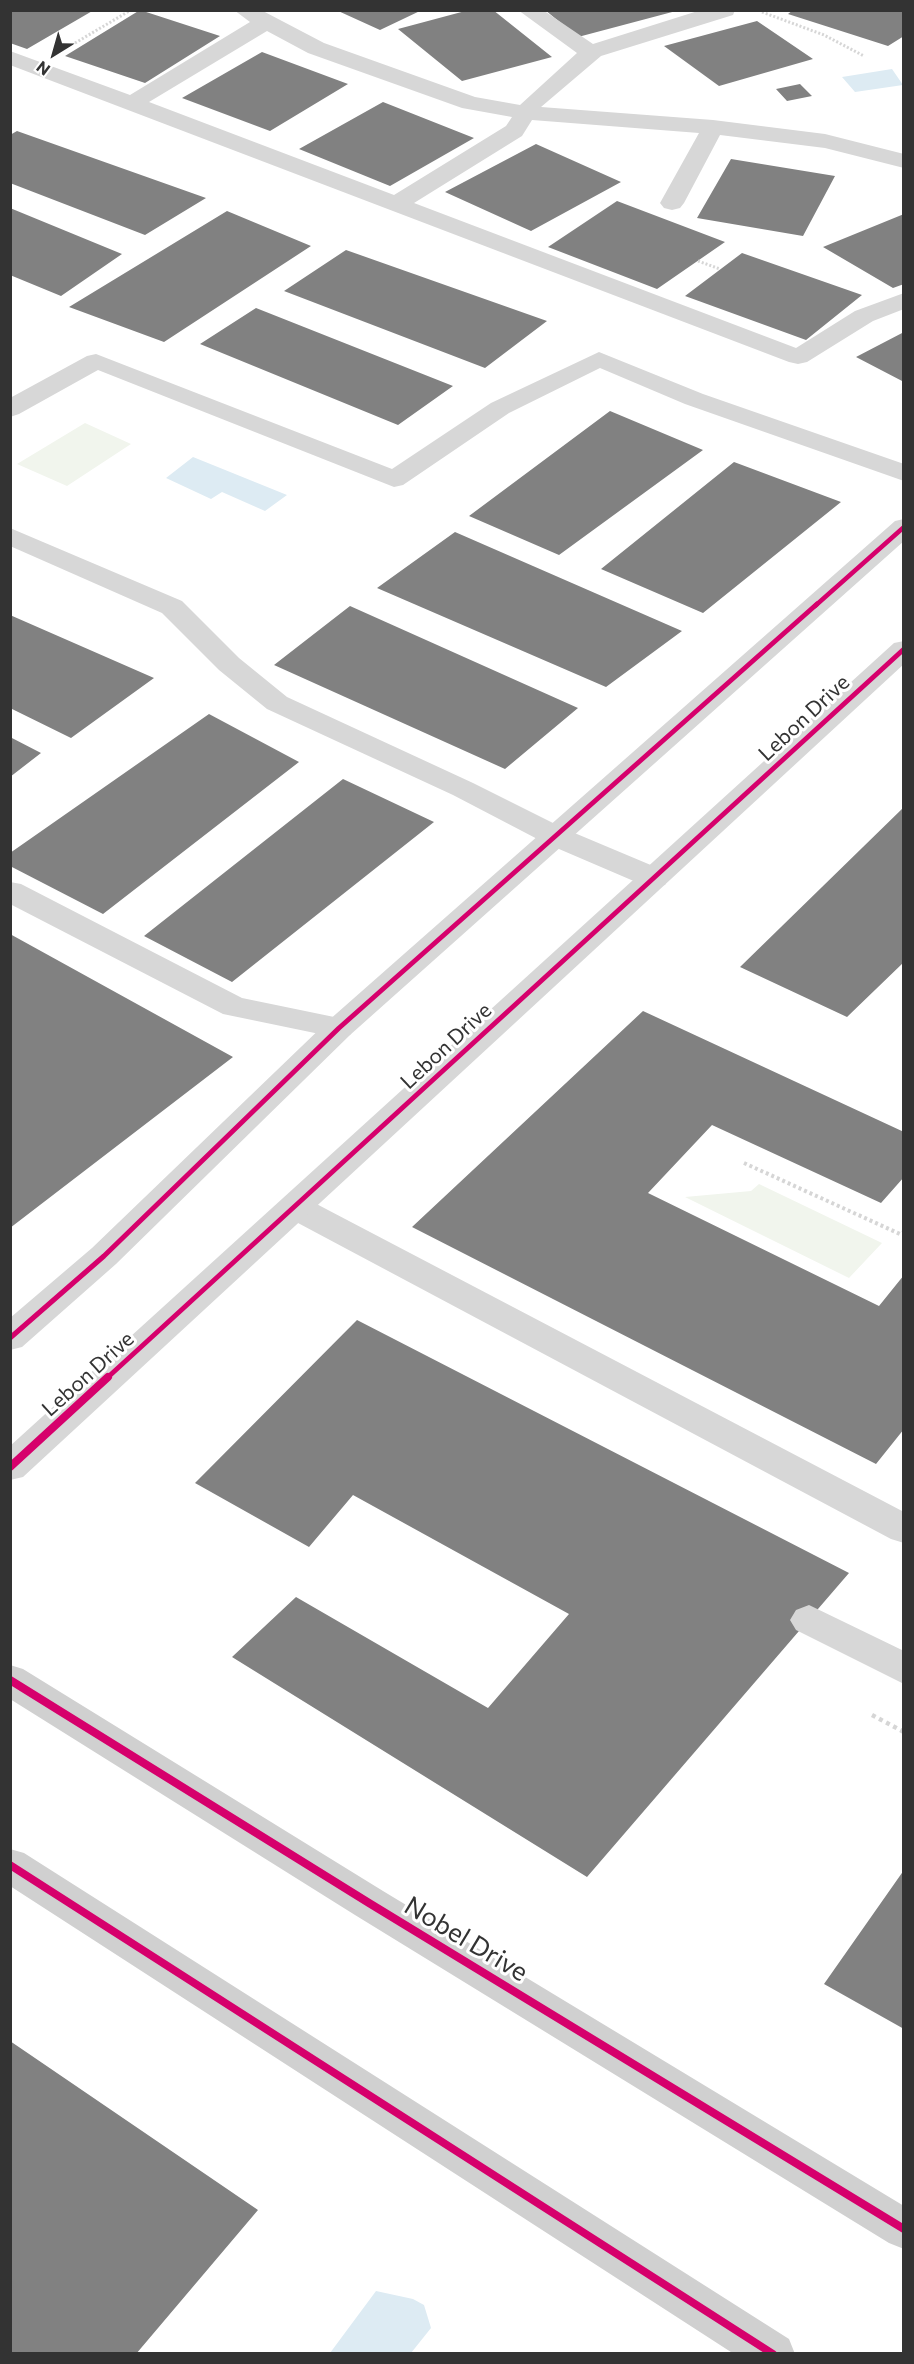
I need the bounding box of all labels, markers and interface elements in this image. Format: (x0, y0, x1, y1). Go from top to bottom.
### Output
north arrow (24, 24, 84, 84)
text: N (32, 58, 53, 80)
street label: Lebon Drive (753, 670, 855, 766)
street label: Lebon Drive (395, 998, 497, 1094)
street label: Lebon Drive (37, 1326, 139, 1422)
street label: Nobel Drive (399, 1890, 533, 1988)

